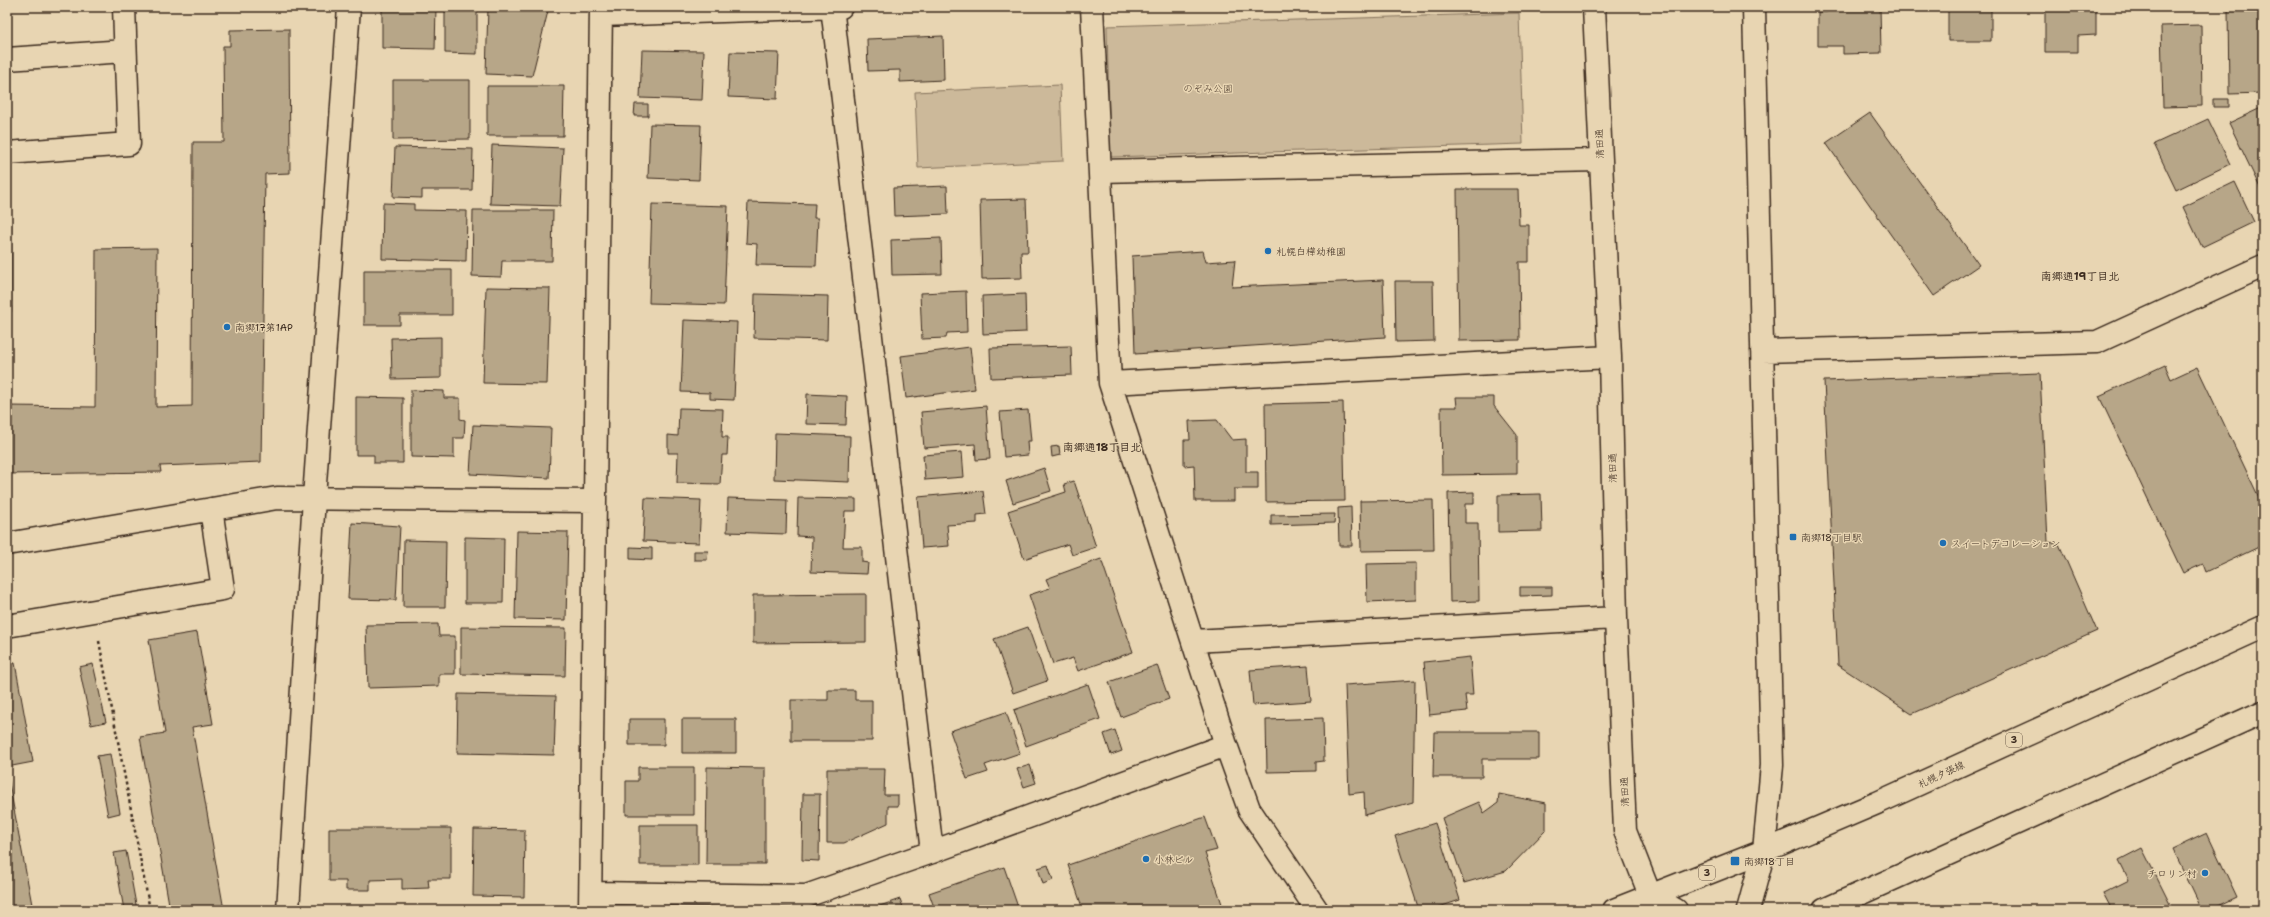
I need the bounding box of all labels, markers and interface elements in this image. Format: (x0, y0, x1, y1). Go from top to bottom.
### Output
park label: のぞみ公園 (1183, 82, 1233, 95)
street label: 清田通 (1592, 129, 1607, 159)
place label: 札幌白樺幼稚園 (1276, 245, 1346, 258)
marker: 札幌白樺幼稚園 (1263, 246, 1273, 256)
district label: 南郷通19丁目北 (2041, 269, 2119, 284)
place label: 南郷17第1AP (235, 321, 293, 334)
marker: 南郷17第1AP (222, 322, 232, 332)
district label: 南郷通18丁目北 (1063, 440, 1141, 455)
street label: 清田通 (1606, 453, 1619, 483)
place label: 南郷18丁目駅 (1801, 531, 1862, 544)
marker: 南郷18丁目駅 (1788, 532, 1798, 542)
place label: スイートデコレーション (1951, 537, 2060, 550)
marker: スイートデコレーション (1938, 538, 1948, 548)
road number: 3 (2006, 733, 2022, 747)
street label: 札幌夕張線 (1916, 758, 1967, 791)
street label: 清田通 (1617, 777, 1632, 807)
place label: 小林ビル (1154, 853, 1194, 866)
marker: 小林ビル (1141, 854, 1151, 864)
marker: 南郷18丁目 (1729, 855, 1741, 867)
place label: 南郷18丁目 (1744, 855, 1795, 868)
road number: 3 (1699, 866, 1715, 880)
place label: チロリン村 (2147, 867, 2197, 880)
marker: チロリン村 (2200, 868, 2210, 878)

